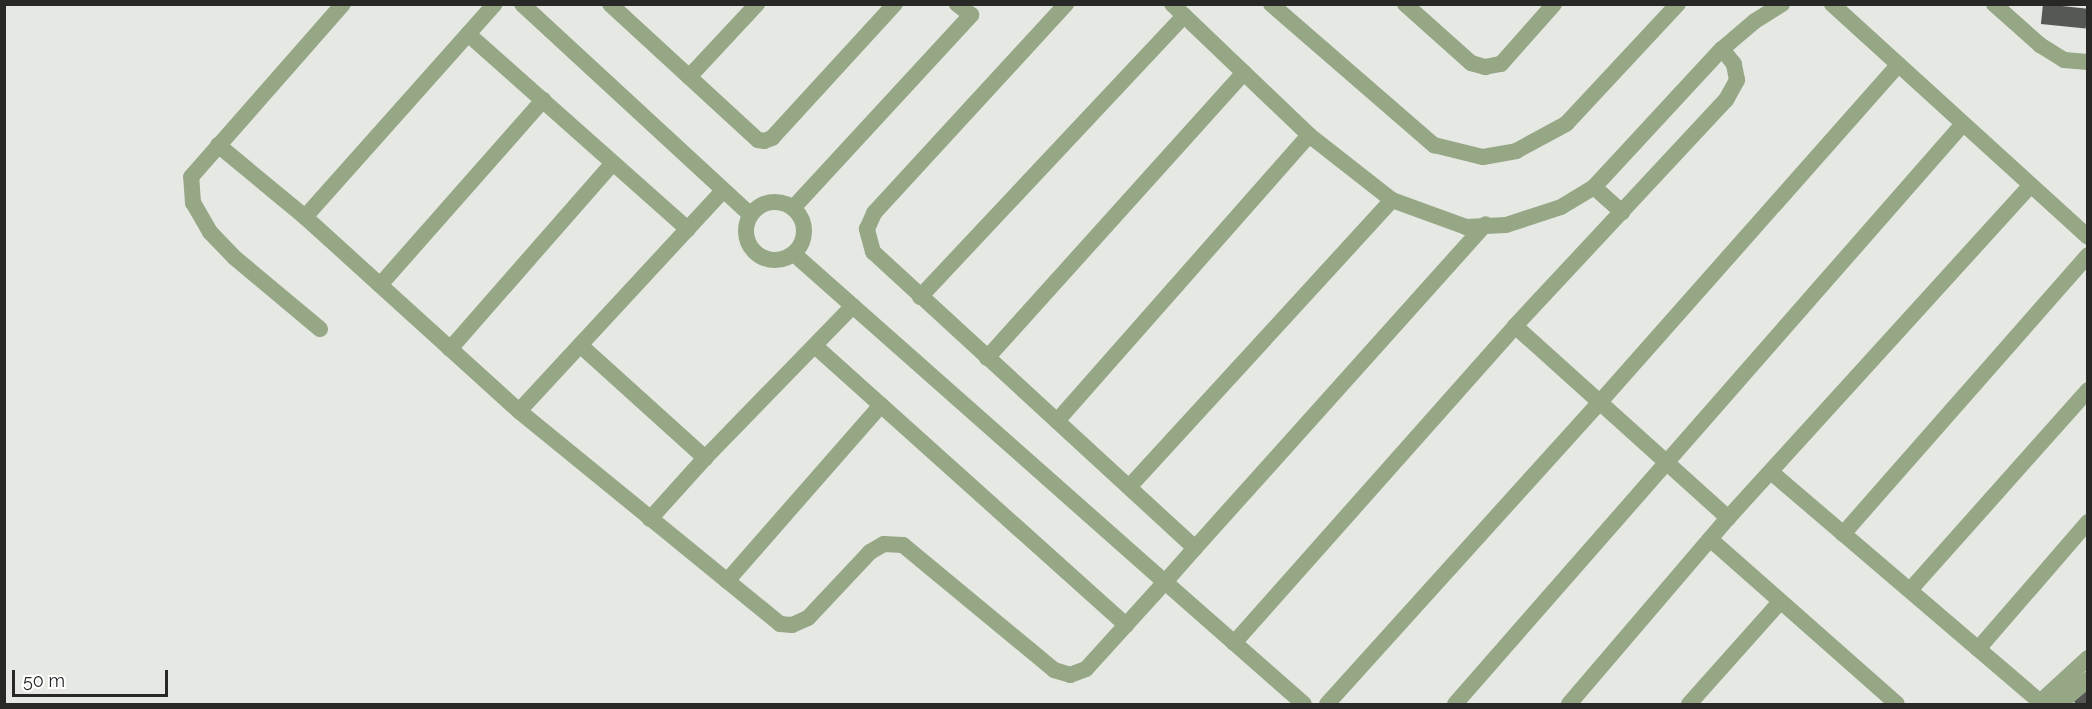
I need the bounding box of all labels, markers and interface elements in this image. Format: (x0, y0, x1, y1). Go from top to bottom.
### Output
scale bar (15, 658, 171, 696)
text: 50 m (23, 670, 65, 691)

